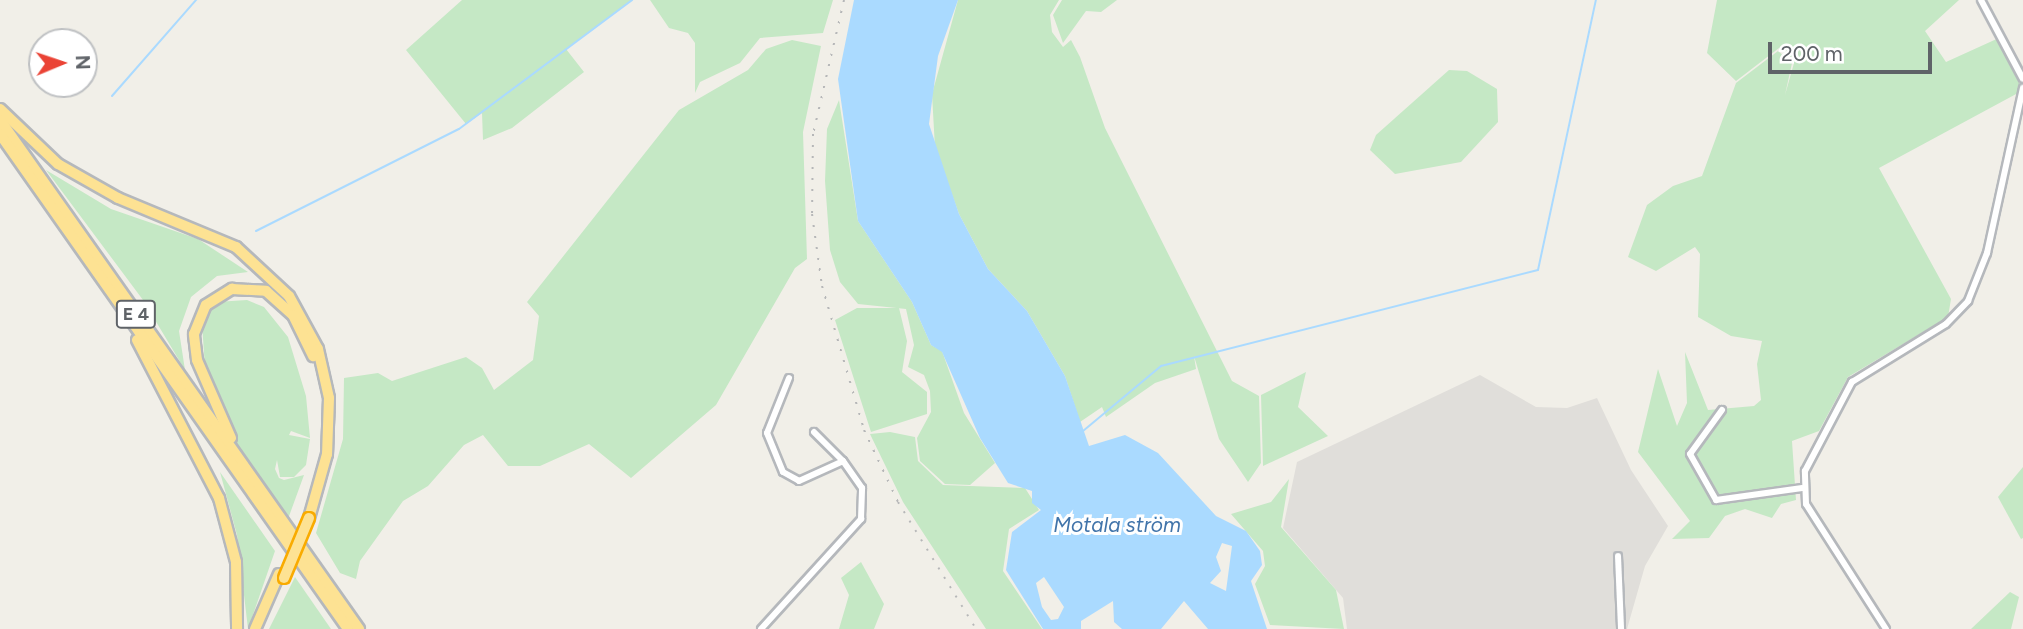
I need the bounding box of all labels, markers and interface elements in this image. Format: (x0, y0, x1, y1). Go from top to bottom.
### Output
north arrow (28, 28, 98, 98)
scale bar (1771, 28, 1936, 72)
text: 200 m (1781, 41, 1843, 66)
text: N (71, 55, 94, 70)
road number: E 4 (115, 300, 157, 328)
water label: Motala ström (1053, 512, 1181, 538)

